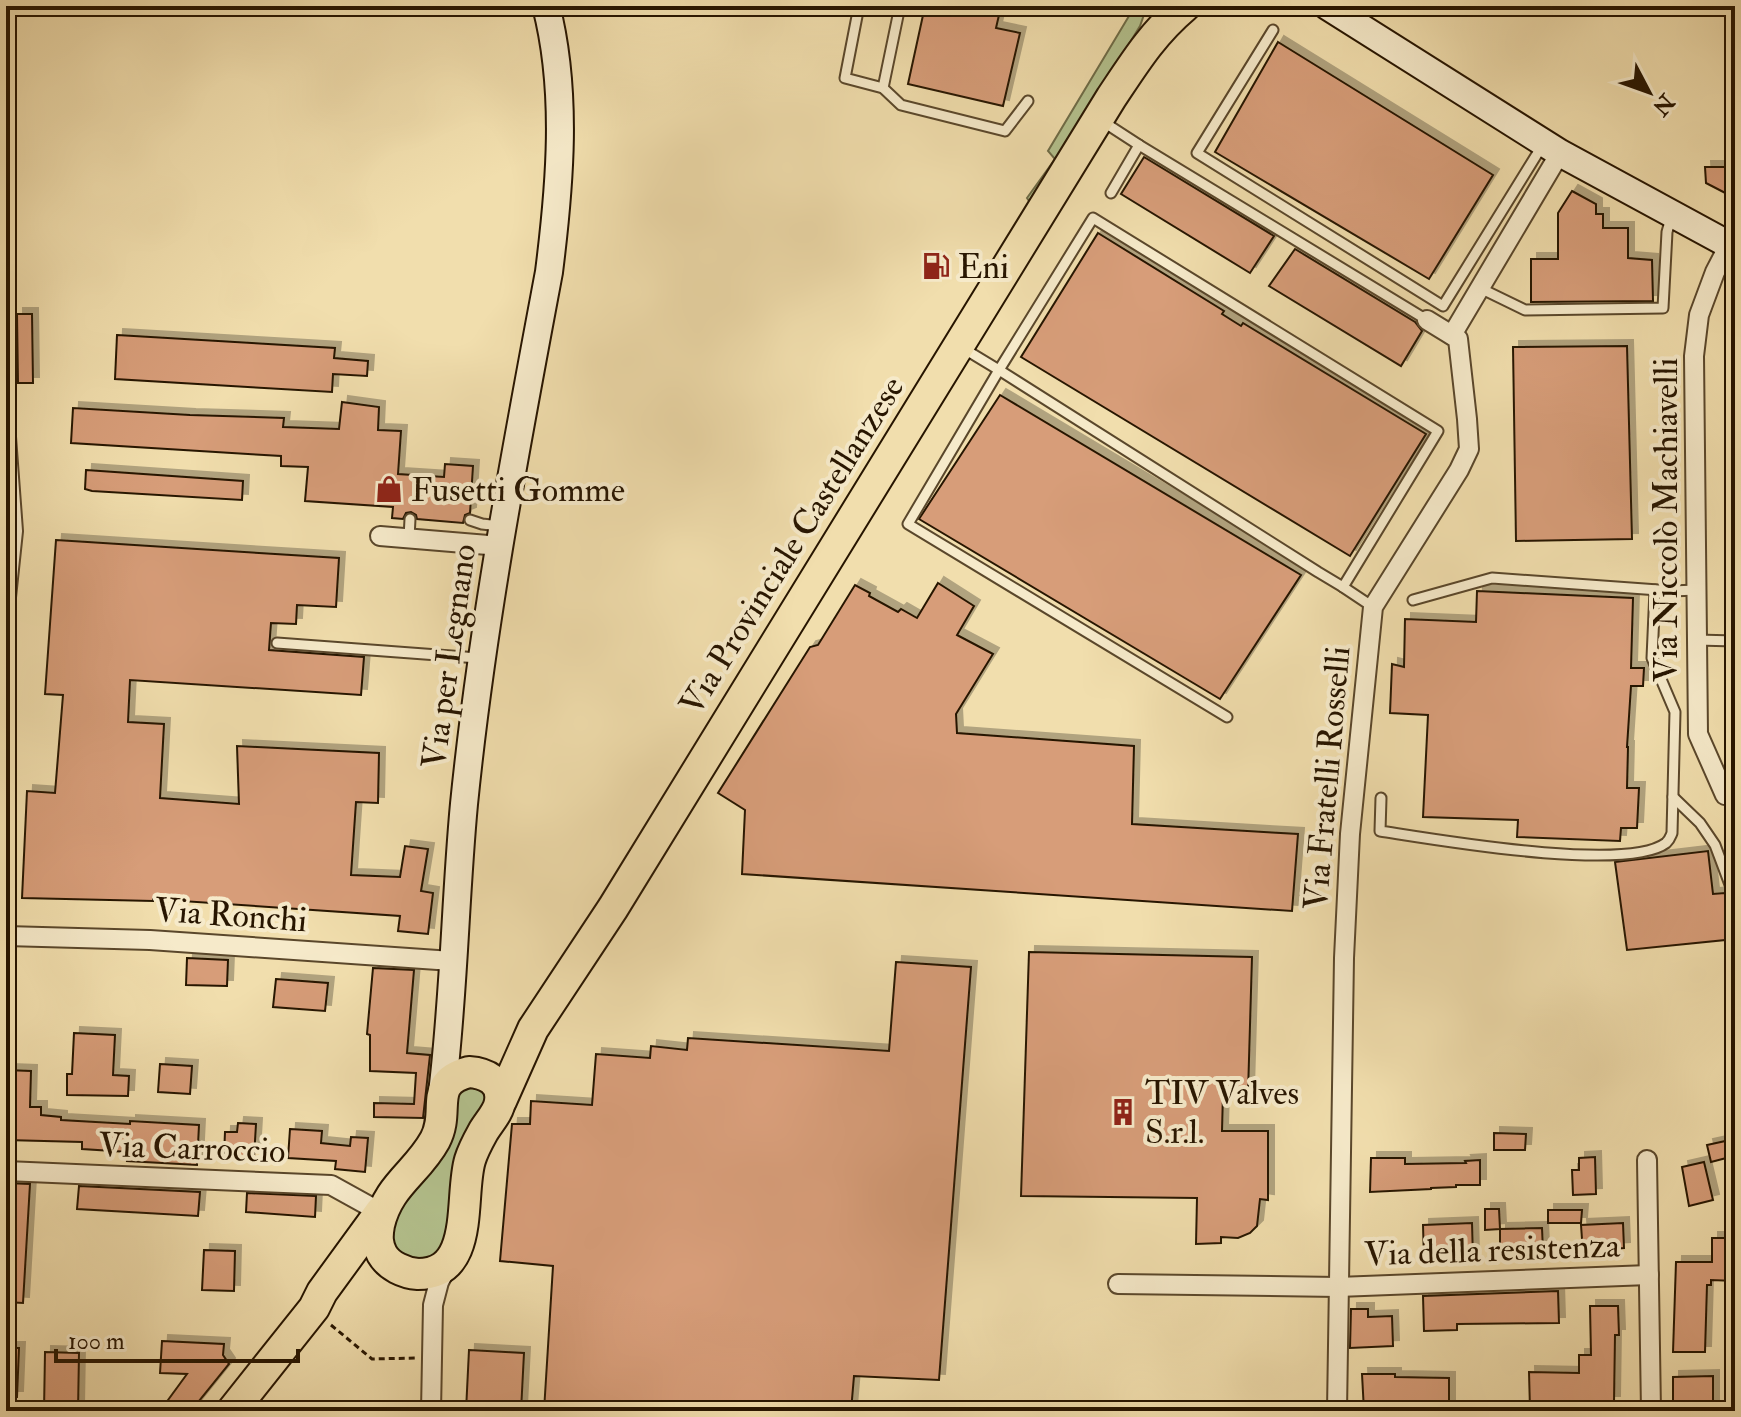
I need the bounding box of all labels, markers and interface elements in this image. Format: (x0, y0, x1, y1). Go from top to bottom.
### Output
north arrow (1609, 52, 1689, 132)
text: N (1646, 87, 1681, 121)
place label: Eni (958, 246, 1009, 289)
fuel station icon: Eni (921, 251, 951, 281)
street label: Via Niccolò Machiavelli (1645, 358, 1688, 682)
street label: Via Provinciale Castellanzese (670, 369, 914, 723)
place label: Fusetti Gomme (411, 469, 625, 512)
shop icon: Fusetti Gomme (374, 474, 404, 504)
street label: Via per Legnano (412, 541, 487, 771)
street label: Via Fratelli Rosselli (1295, 645, 1360, 912)
street label: Via Ronchi (153, 889, 308, 942)
place label: TIV Valves S.r.l. (1145, 1072, 1299, 1154)
building icon: TIV Valves S.r.l. (1108, 1097, 1138, 1127)
street label: Via Carroccio (98, 1124, 286, 1173)
street label: Via della resistenza (1363, 1225, 1622, 1276)
scale bar (56, 1313, 298, 1363)
text: 100 m (68, 1326, 125, 1357)

